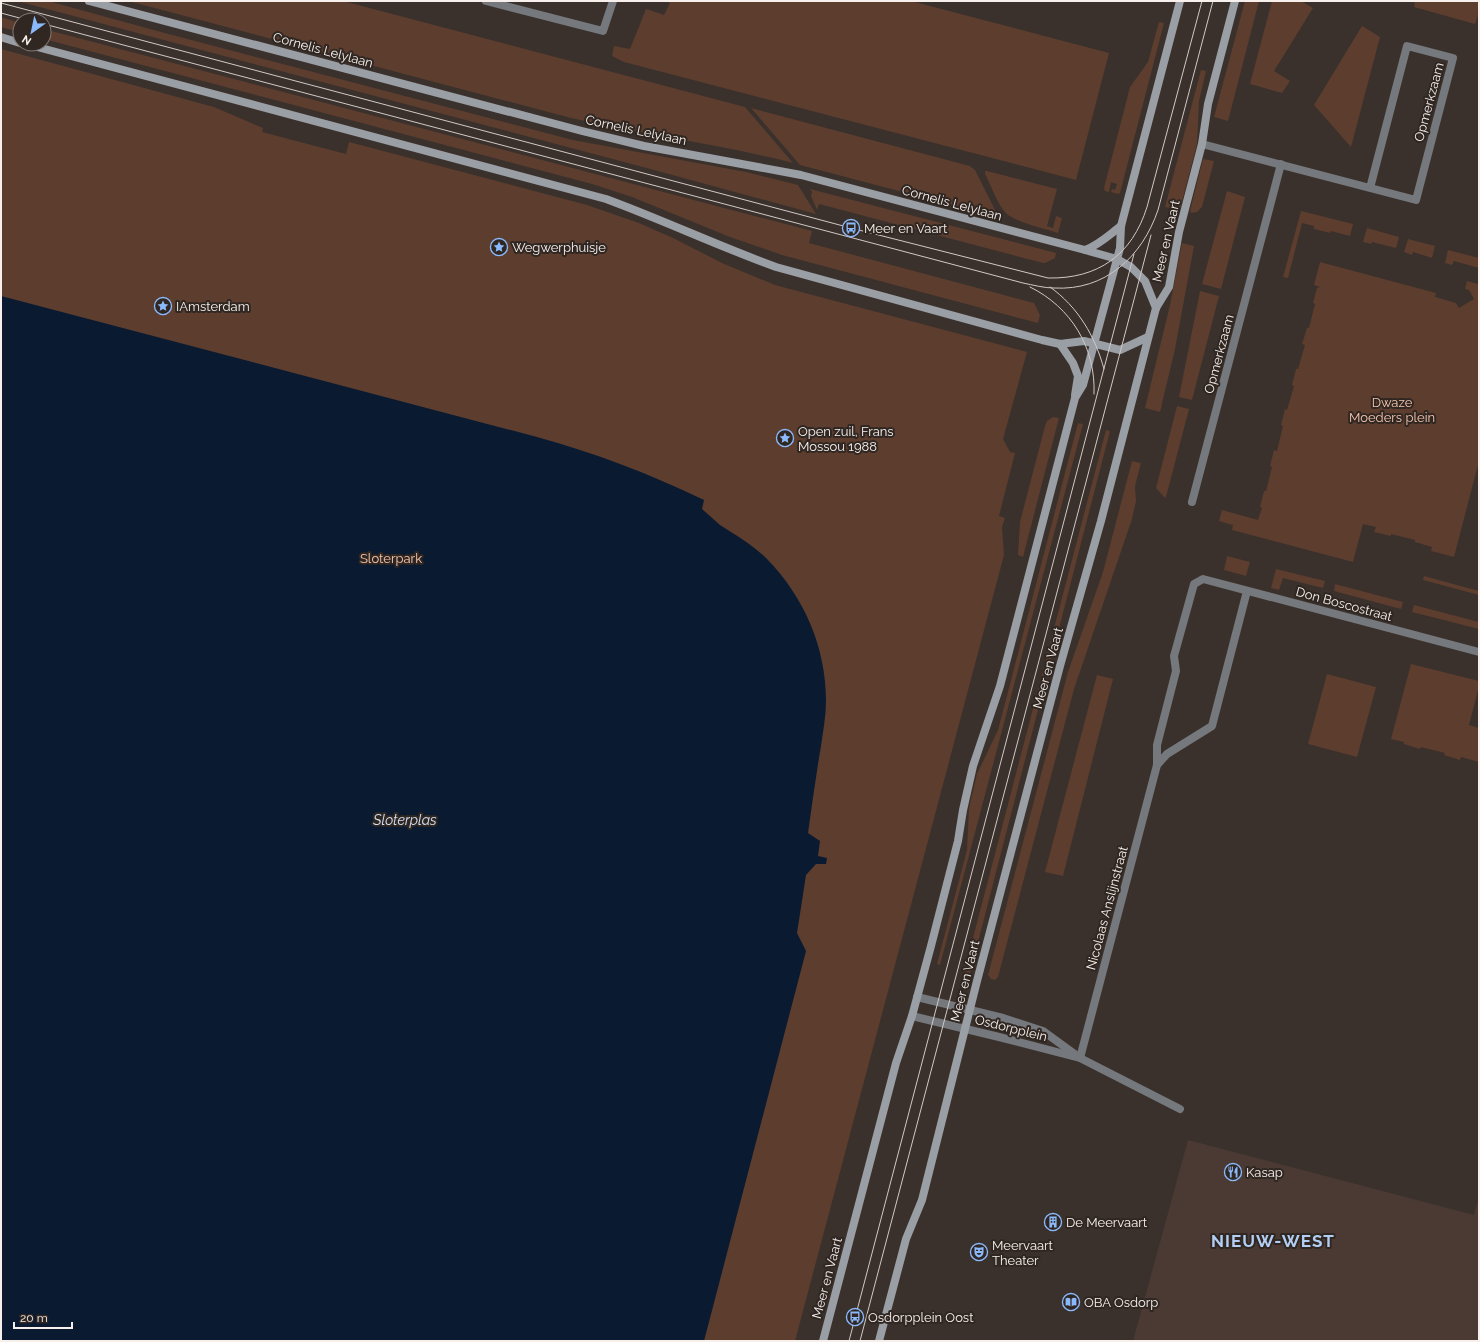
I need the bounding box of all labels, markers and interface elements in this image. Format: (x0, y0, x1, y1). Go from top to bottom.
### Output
north arrow (12, 12, 52, 52)
street label: Cornelis Lelylaan (271, 29, 375, 71)
text: N (20, 32, 34, 48)
street label: Opmerkzaam (1411, 61, 1447, 143)
street label: Cornelis Lelylaan (584, 112, 688, 148)
street label: Cornelis Lelylaan (900, 182, 1004, 224)
street label: Meer en Vaart (1149, 198, 1183, 283)
bus stop icon: Meer en Vaart (841, 218, 861, 238)
place label: Meer en Vaart (864, 221, 948, 236)
place icon: Wegwerphuisje (489, 237, 509, 257)
place label: Wegwerphuisje (512, 240, 606, 255)
place icon: IAmsterdam (153, 296, 173, 316)
place label: IAmsterdam (176, 299, 250, 314)
street label: Opmerkzaam (1201, 313, 1237, 395)
park label: Dwaze Moeders plein (1349, 395, 1435, 425)
place label: Open zuil, Frans Mossou 1988 (798, 424, 894, 454)
place icon: Open zuil, Frans Mossou 1988 (775, 428, 795, 448)
park label: Sloterpark (360, 551, 422, 566)
street label: Don Boscostraat (1294, 584, 1394, 624)
street label: Meer en Vaart (1030, 625, 1066, 710)
water label: Sloterplas (372, 812, 437, 828)
street label: Nicolaas Anslijnstraat (1083, 844, 1131, 972)
street label: Meer en Vaart (948, 938, 983, 1023)
street label: Osdorpplein (973, 1012, 1049, 1044)
restaurant icon: Kasap (1223, 1162, 1243, 1182)
place label: Kasap (1246, 1165, 1283, 1180)
building icon: De Meervaart (1043, 1212, 1063, 1232)
place label: De Meervaart (1066, 1215, 1148, 1230)
district label: NIEUW-WEST (1211, 1231, 1335, 1251)
street label: Meer en Vaart (809, 1235, 845, 1320)
place label: Meervaart Theater (992, 1238, 1054, 1268)
theatre icon: Meervaart Theater (969, 1242, 989, 1262)
library icon: OBA Osdorp (1061, 1292, 1081, 1312)
place label: OBA Osdorp (1084, 1295, 1158, 1310)
scale bar (14, 1304, 72, 1330)
bus stop icon: Osdorpplein Oost (845, 1307, 865, 1327)
place label: Osdorpplein Oost (868, 1310, 974, 1325)
text: 20 m (20, 1311, 48, 1325)

